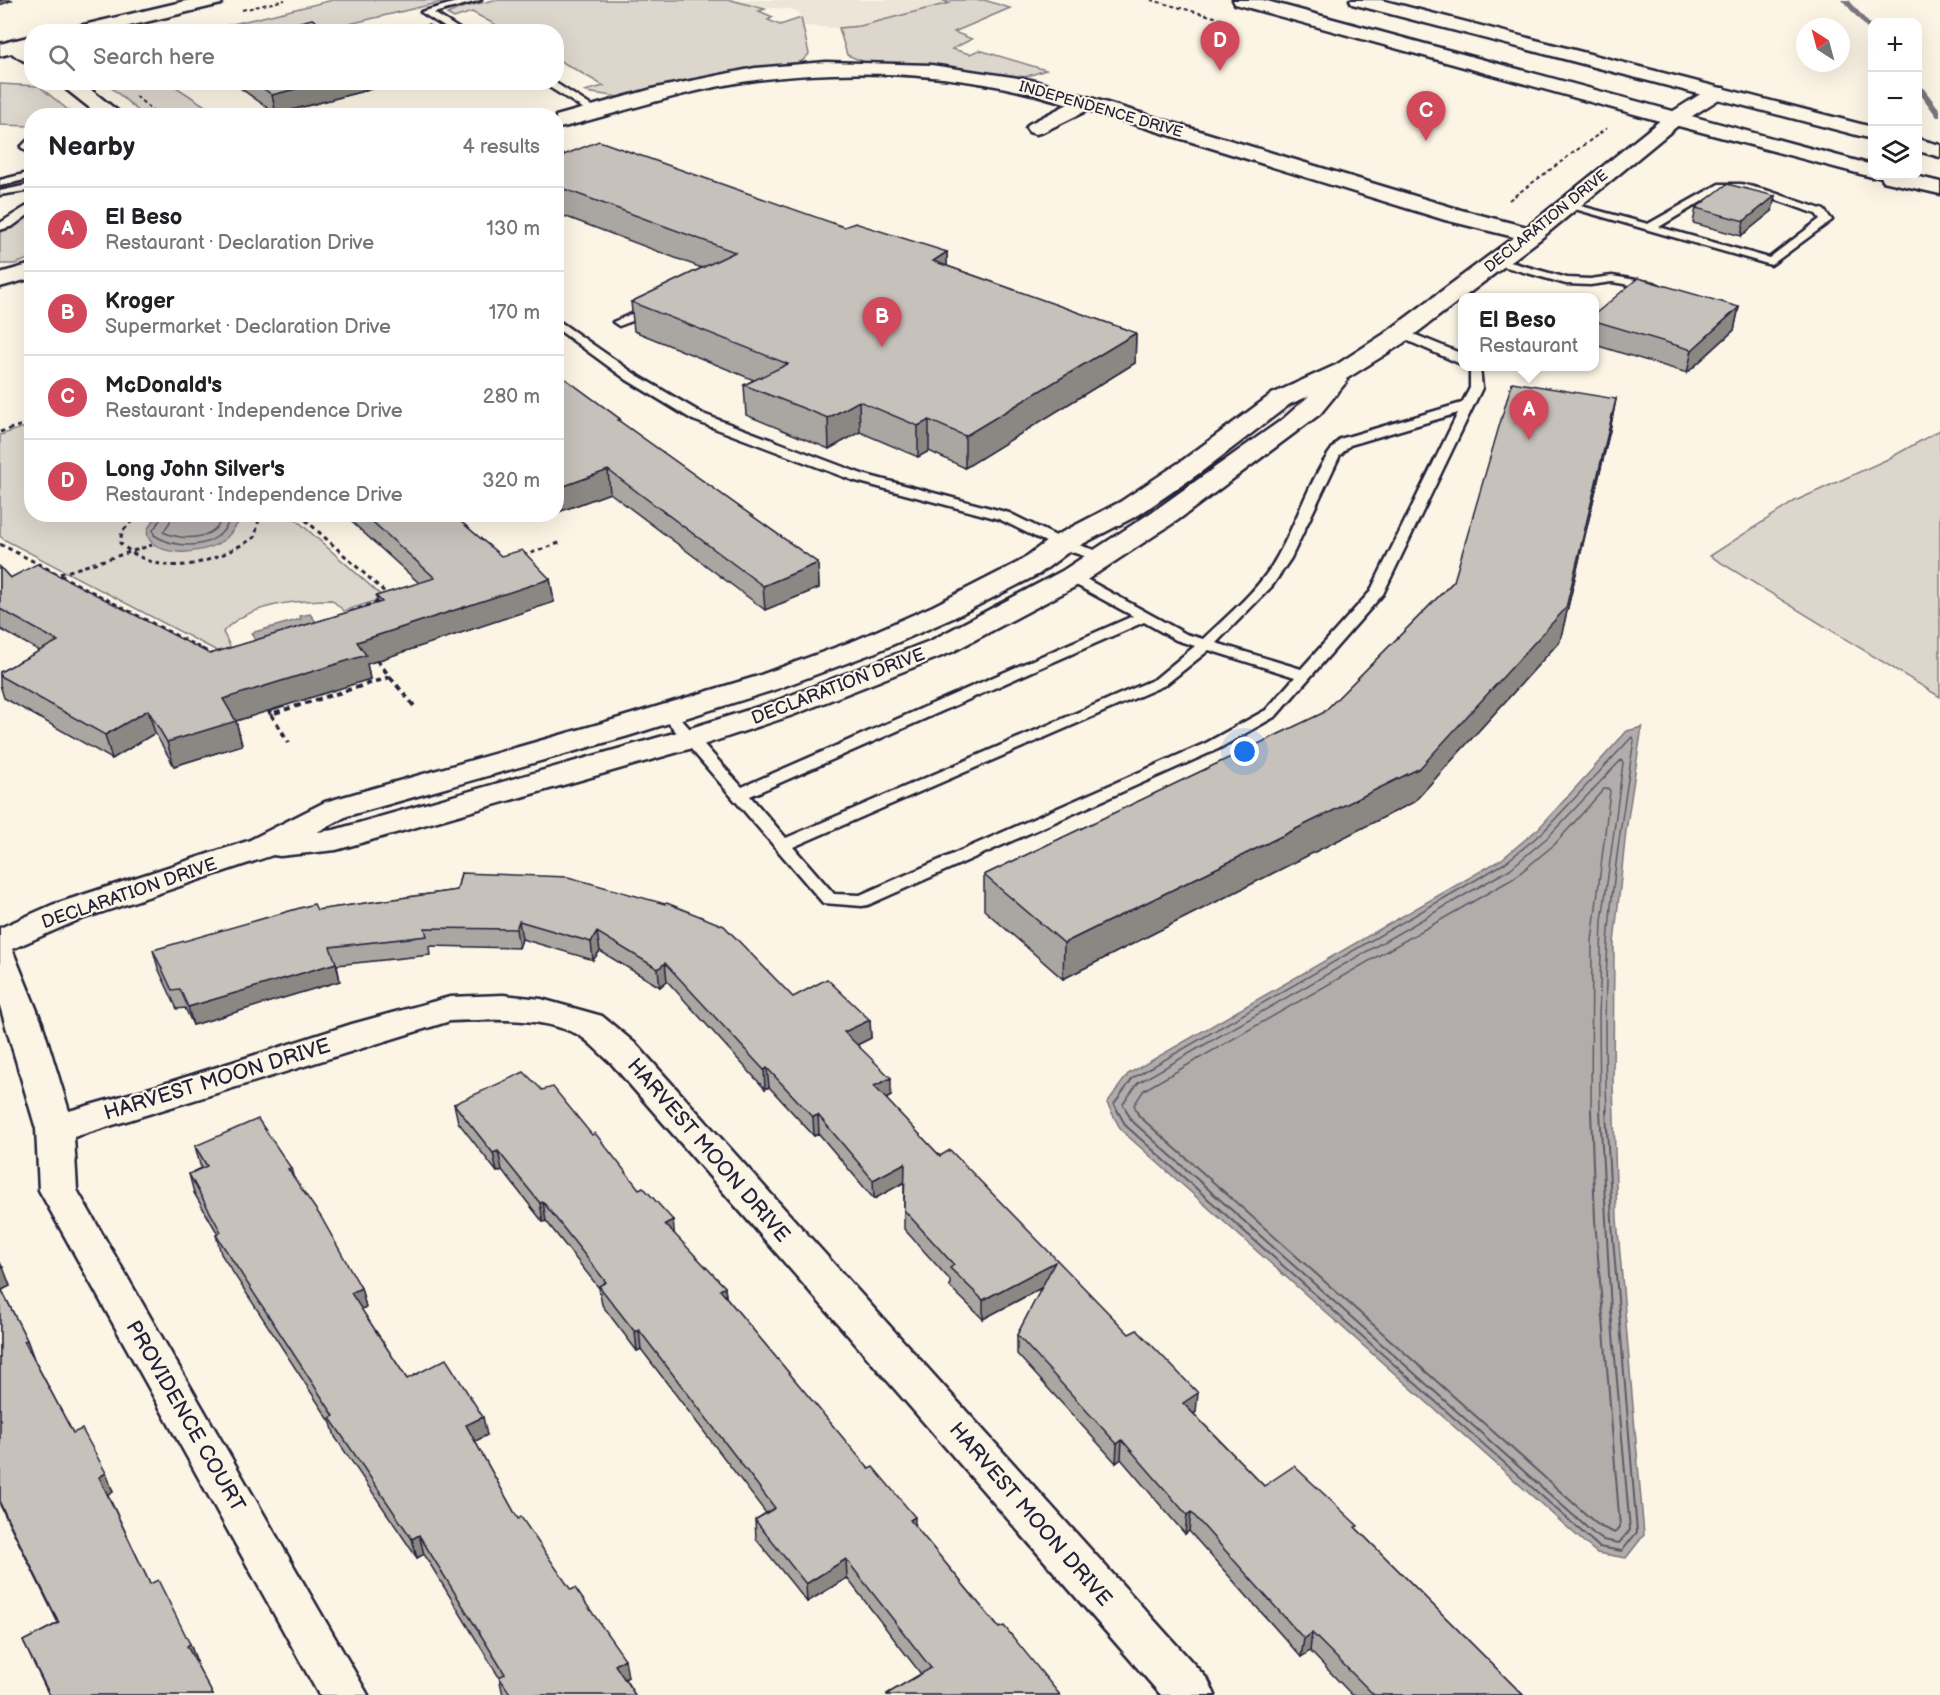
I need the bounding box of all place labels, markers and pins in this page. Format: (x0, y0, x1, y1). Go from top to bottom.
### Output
pin: D (1200, 22, 1240, 71)
pin: C (1406, 92, 1446, 141)
pin: B (862, 298, 902, 347)
pin: A (1510, 390, 1549, 440)

